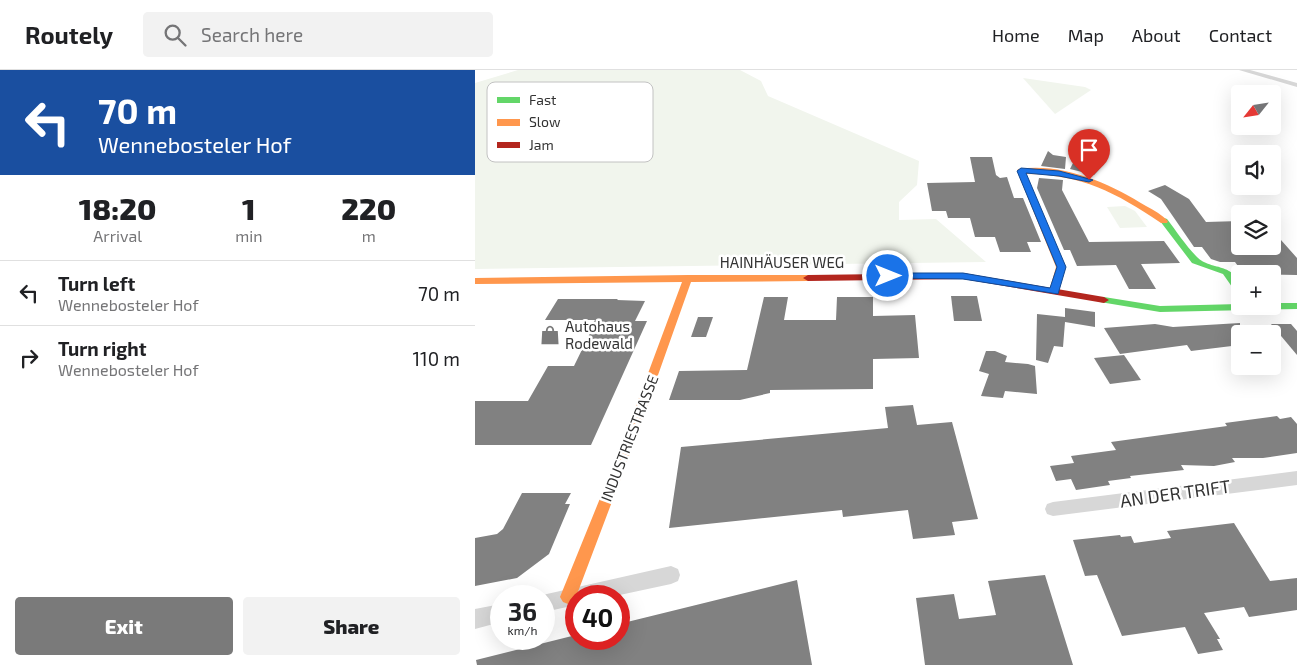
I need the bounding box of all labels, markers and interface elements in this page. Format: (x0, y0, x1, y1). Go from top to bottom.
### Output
search box (143, 12, 493, 57)
text: Routely (25, 20, 113, 49)
icon: search (161, 21, 189, 49)
text: Search here (201, 23, 303, 46)
text: Home (992, 24, 1040, 46)
text: Map (1068, 24, 1104, 46)
text: About (1132, 24, 1181, 46)
text: Contact (1209, 24, 1272, 46)
legend (487, 82, 653, 162)
north arrow (1231, 85, 1281, 135)
map controls (1231, 85, 1281, 375)
text: 70 m (98, 89, 177, 131)
icon: left (15, 90, 80, 155)
text: Fast (529, 91, 556, 108)
text: Slow (529, 113, 561, 130)
pin (1068, 129, 1110, 180)
text: Wennebosteler Hof (98, 131, 291, 157)
text: Jam (529, 136, 554, 153)
icon: arrive (1075, 136, 1103, 164)
button: sound (1231, 145, 1281, 195)
text: 18:20 (79, 190, 156, 226)
text: 1 (242, 190, 256, 226)
text: 220 (341, 190, 396, 226)
button: layers (1231, 205, 1281, 255)
text: Arrival (93, 226, 142, 245)
text: min (235, 226, 263, 245)
text: m (362, 226, 376, 245)
position arrow (861, 249, 913, 301)
street label: HAINHÄUSER WEG (720, 253, 844, 271)
button: + (1231, 265, 1281, 315)
text: Turn left (58, 272, 135, 295)
icon: left (15, 279, 43, 307)
text: 70 m (418, 282, 460, 305)
text: Wennebosteler Hof (58, 295, 199, 314)
place label: Autohaus Rodewald (565, 317, 633, 352)
shop icon: Autohaus Rodewald (539, 324, 561, 346)
button: − (1231, 325, 1281, 375)
text: Turn right (58, 337, 146, 360)
icon: right (15, 344, 43, 372)
text: 110 m (413, 347, 460, 370)
text: Wennebosteler Hof (58, 360, 199, 379)
street label: INDUSTRIESTRASSE (597, 372, 661, 504)
street label: AN DER TRIFT (1118, 474, 1232, 512)
speed limit sign: 40 (565, 585, 630, 650)
text: 36 (508, 596, 537, 626)
button: Exit (15, 597, 233, 655)
button: Share (243, 597, 460, 655)
text: km/h (508, 623, 537, 637)

